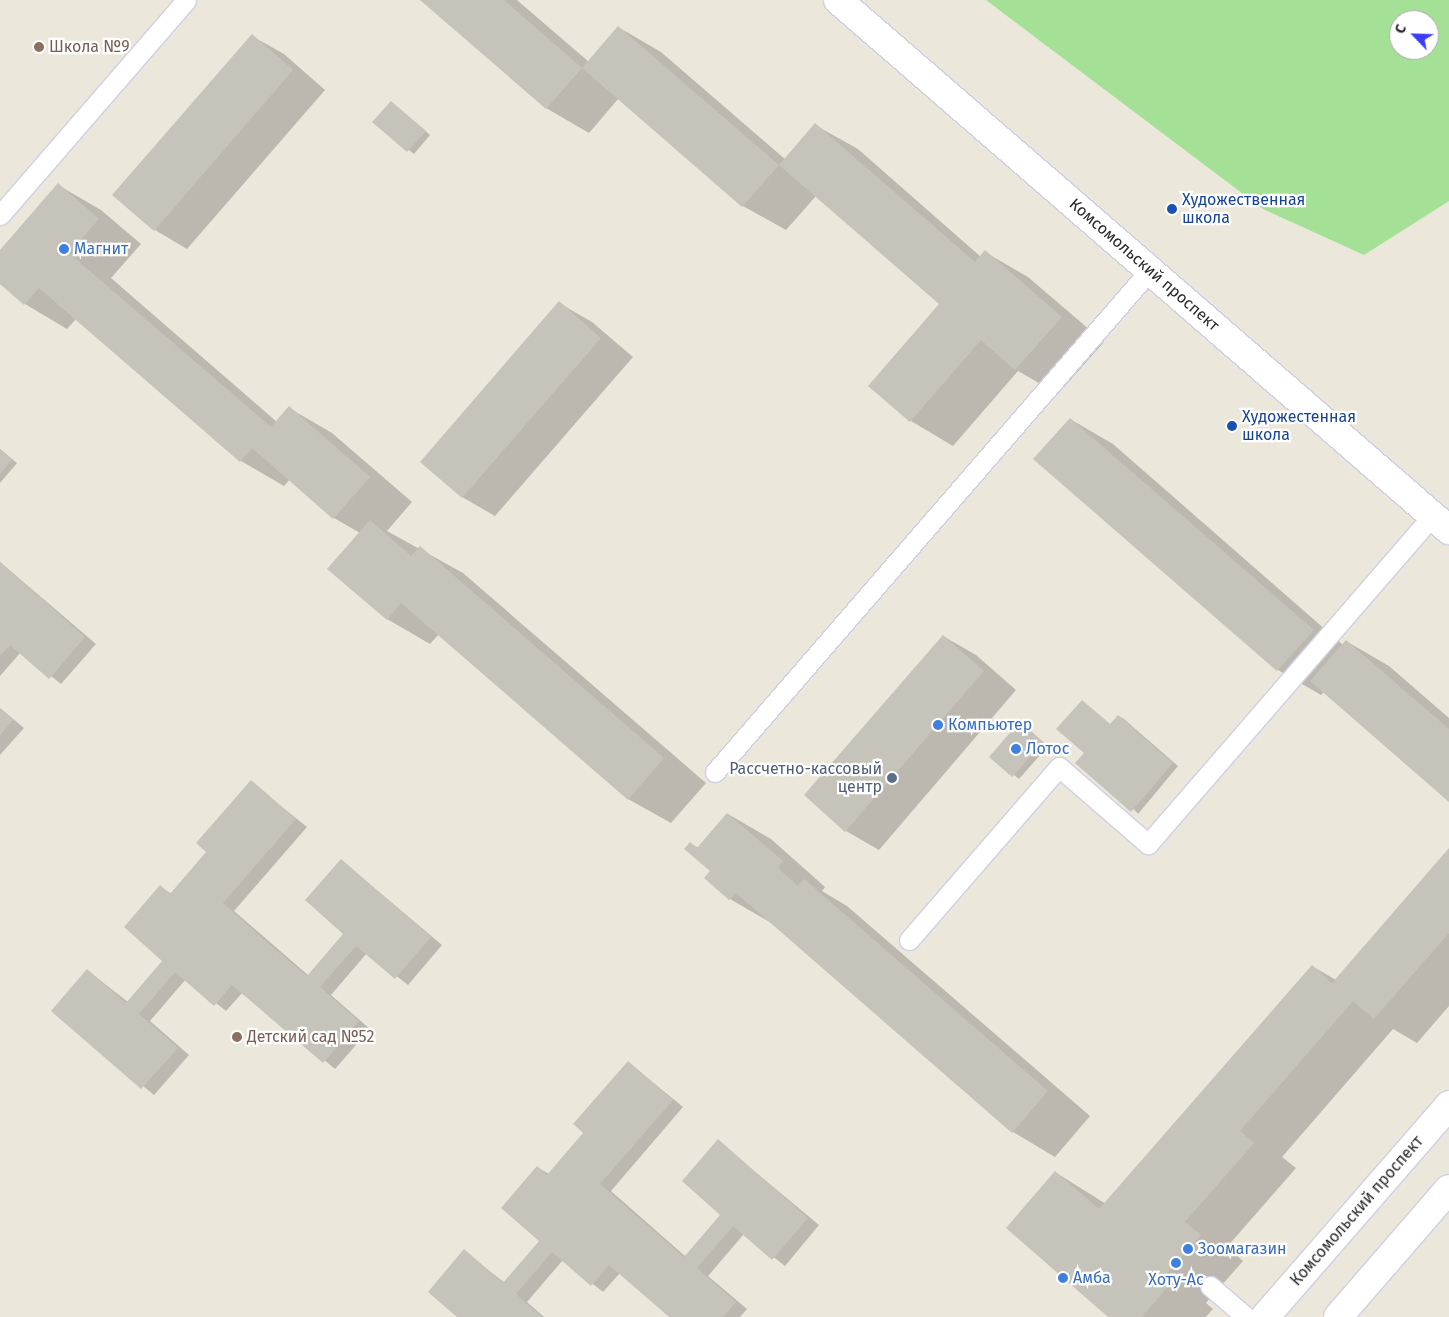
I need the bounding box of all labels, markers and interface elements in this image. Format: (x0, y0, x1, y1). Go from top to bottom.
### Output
north arrow (1389, 10, 1439, 60)
text: С (1391, 22, 1410, 36)
place label: Школа №9 (49, 37, 130, 57)
marker: Школа №9 (33, 41, 45, 53)
place label: Художественная школа (1182, 190, 1305, 228)
street label: Комсомольский проспект (1065, 195, 1223, 335)
marker: Художественная школа (1166, 203, 1178, 215)
place label: Магнит (74, 239, 128, 259)
marker: Магнит (58, 243, 70, 255)
place label: Художестенная школа (1242, 407, 1356, 445)
marker: Художестенная школа (1226, 420, 1238, 432)
place label: Компьютер (948, 715, 1032, 735)
marker: Компьютер (932, 719, 944, 731)
place label: Лотос (1026, 739, 1069, 759)
marker: Лотос (1010, 743, 1022, 755)
place label: Рассчетно-кассовый центр (729, 759, 882, 797)
marker: Рассчетно-кассовый центр (886, 772, 898, 784)
place label: Детский сад №52 (247, 1027, 374, 1047)
marker: Детский сад №52 (231, 1031, 243, 1043)
street label: Комсомольский проспект (1287, 1132, 1427, 1290)
place label: Зоомагазин (1198, 1239, 1286, 1259)
marker: Зоомагазин (1182, 1243, 1194, 1255)
marker: Хоту-Ас (1170, 1257, 1182, 1269)
place label: Амба (1073, 1268, 1111, 1288)
place label: Хоту-Ас (1148, 1270, 1204, 1290)
marker: Амба (1057, 1272, 1069, 1284)

